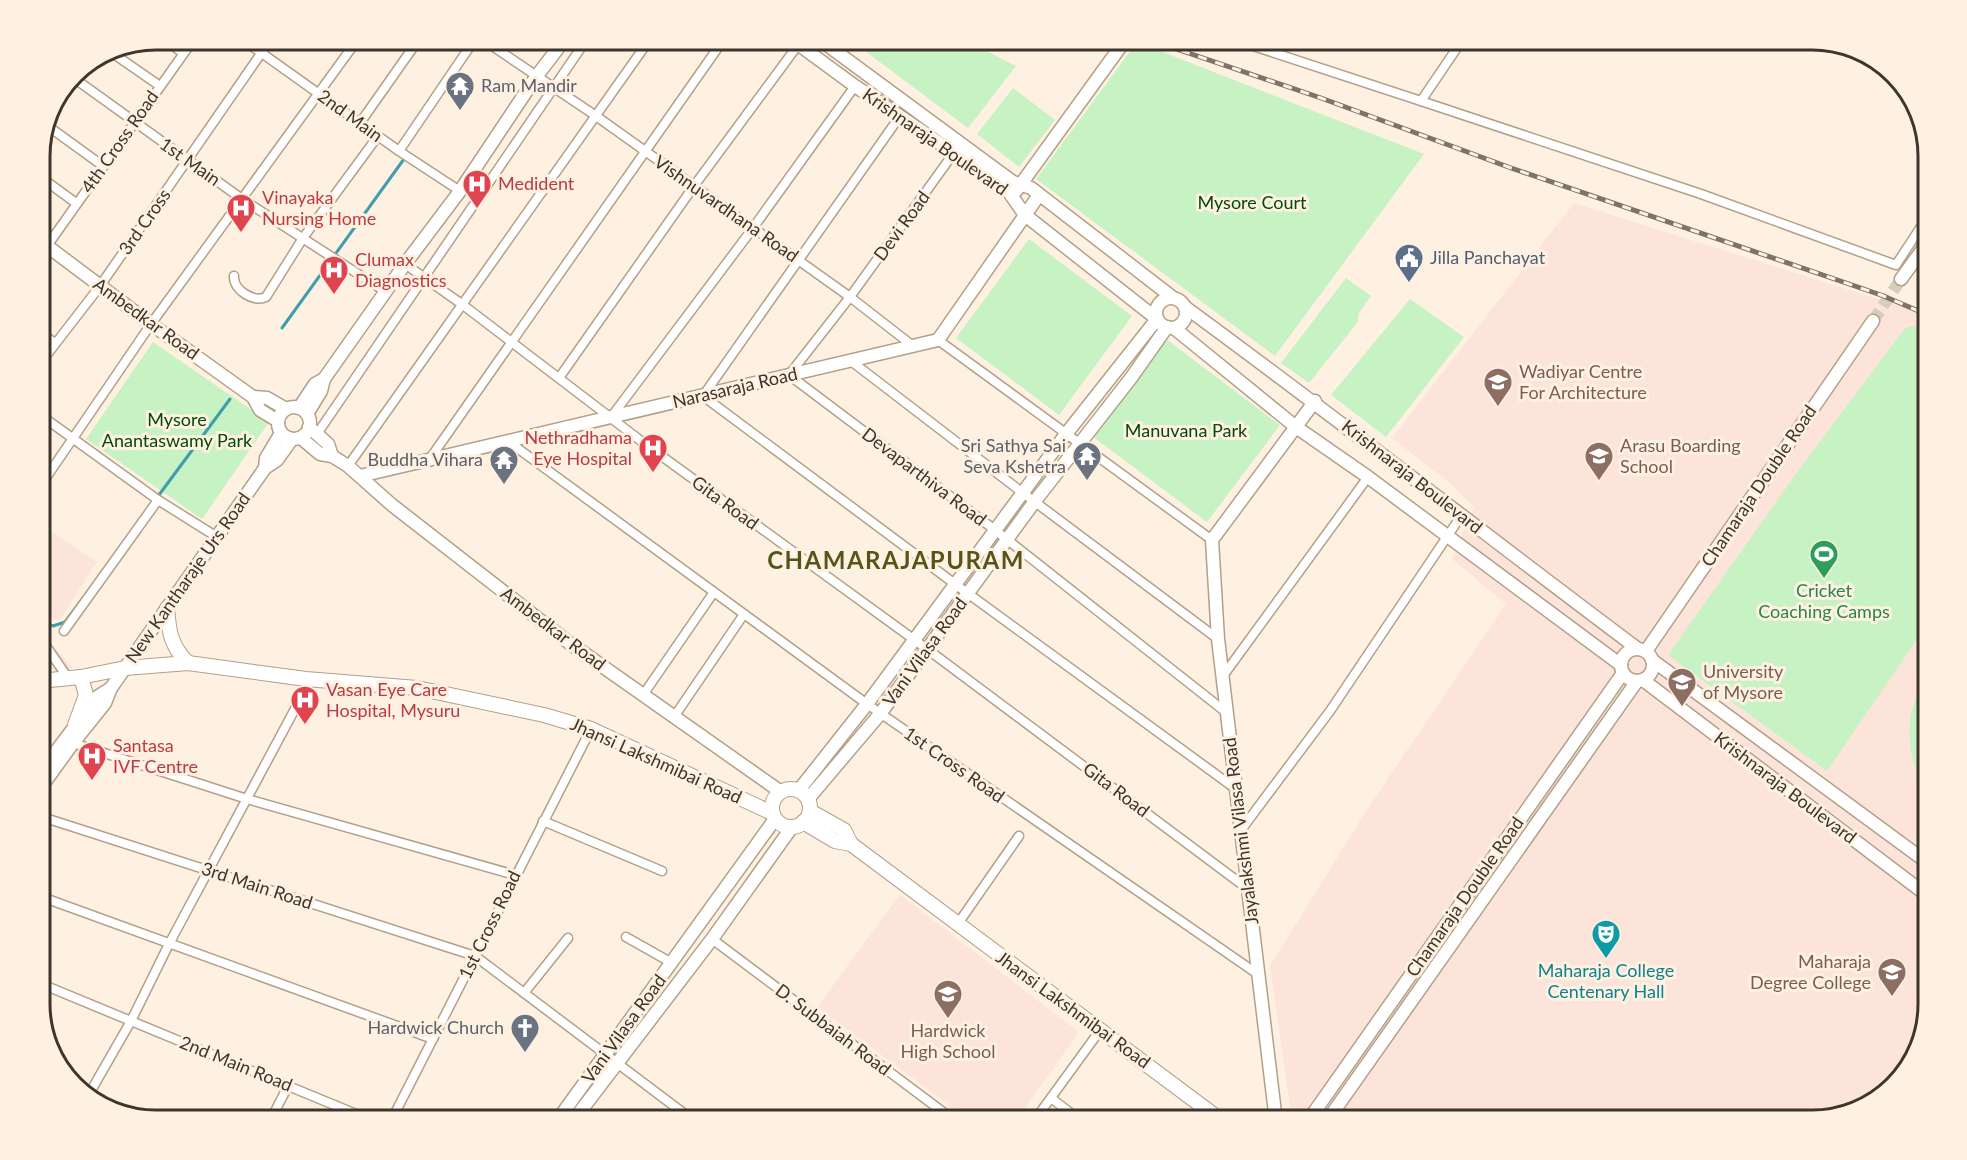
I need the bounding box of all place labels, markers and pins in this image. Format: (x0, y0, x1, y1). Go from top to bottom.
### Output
temple icon: Ram Mandir (444, 70, 476, 112)
place label: Ram Mandir (481, 74, 577, 96)
hospital icon: Medident (461, 168, 493, 210)
place label: Medident (498, 172, 575, 194)
place label: Vinayaka Nursing Home (262, 186, 376, 229)
hospital icon: Vinayaka Nursing Home (225, 192, 257, 234)
public building icon: Jilla Panchayat (1393, 242, 1425, 284)
place label: Jilla Panchayat (1430, 246, 1546, 268)
place label: Clumax Diagnostics (355, 248, 447, 291)
hospital icon: Clumax Diagnostics (318, 254, 350, 296)
place label: Wadiyar Centre For Architecture (1519, 360, 1647, 403)
school or university icon: Wadiyar Centre For Architecture (1482, 366, 1514, 408)
place label: Nethradhama Eye Hospital (524, 426, 632, 469)
hospital icon: Nethradhama Eye Hospital (637, 432, 669, 474)
place label: Sri Sathya Sai Seva Kshetra (961, 434, 1066, 477)
place label: Arasu Boarding School (1620, 434, 1741, 477)
temple icon: Sri Sathya Sai Seva Kshetra (1071, 440, 1103, 482)
school or university icon: Arasu Boarding School (1583, 440, 1615, 482)
temple icon: Buddha Vihara (488, 444, 520, 486)
place label: Buddha Vihara (368, 448, 483, 470)
sports icon: Cricket Coaching Camps (1808, 538, 1840, 580)
place label: Cricket Coaching Camps (1758, 579, 1890, 622)
place label: University of Mysore (1703, 660, 1784, 703)
school or university icon: University of Mysore (1666, 666, 1698, 708)
place label: Vasan Eye Care Hospital, Mysuru (326, 678, 460, 721)
hospital icon: Vasan Eye Care Hospital, Mysuru (289, 684, 321, 726)
place label: Santasa IVF Centre (113, 734, 198, 777)
hospital icon: Santasa IVF Centre (76, 740, 108, 782)
theatre icon: Maharaja College Centenary Hall (1590, 918, 1622, 960)
place label: Maharaja Degree College (1750, 950, 1871, 993)
school or university icon: Maharaja Degree College (1876, 956, 1908, 998)
place label: Maharaja College Centenary Hall (1538, 959, 1674, 1002)
school or university icon: Hardwick High School (932, 978, 964, 1020)
church icon: Hardwick Church (509, 1012, 541, 1054)
place label: Hardwick Church (368, 1016, 504, 1038)
place label: Hardwick High School (901, 1019, 995, 1062)

